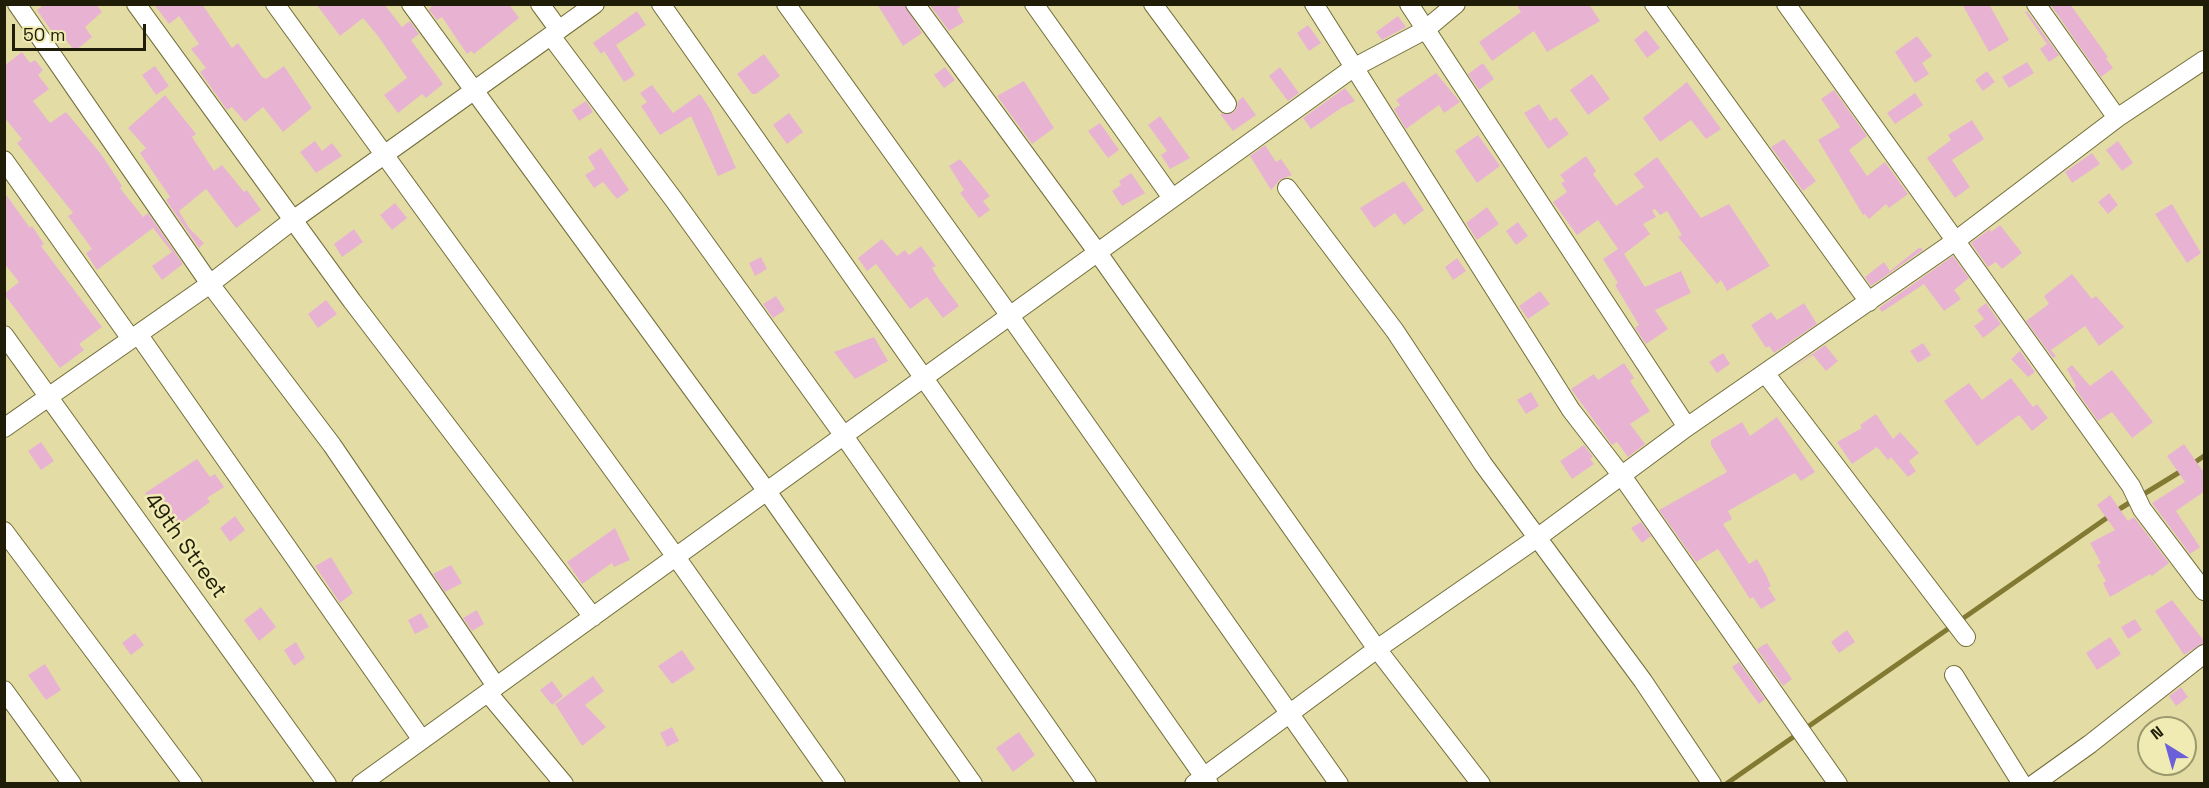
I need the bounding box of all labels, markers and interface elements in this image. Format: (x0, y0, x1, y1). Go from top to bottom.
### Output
scale bar (15, 12, 148, 50)
text: 50 m (23, 23, 65, 46)
street label: 49th Street (138, 488, 232, 604)
north arrow (2137, 716, 2197, 776)
text: N (2146, 721, 2168, 744)

